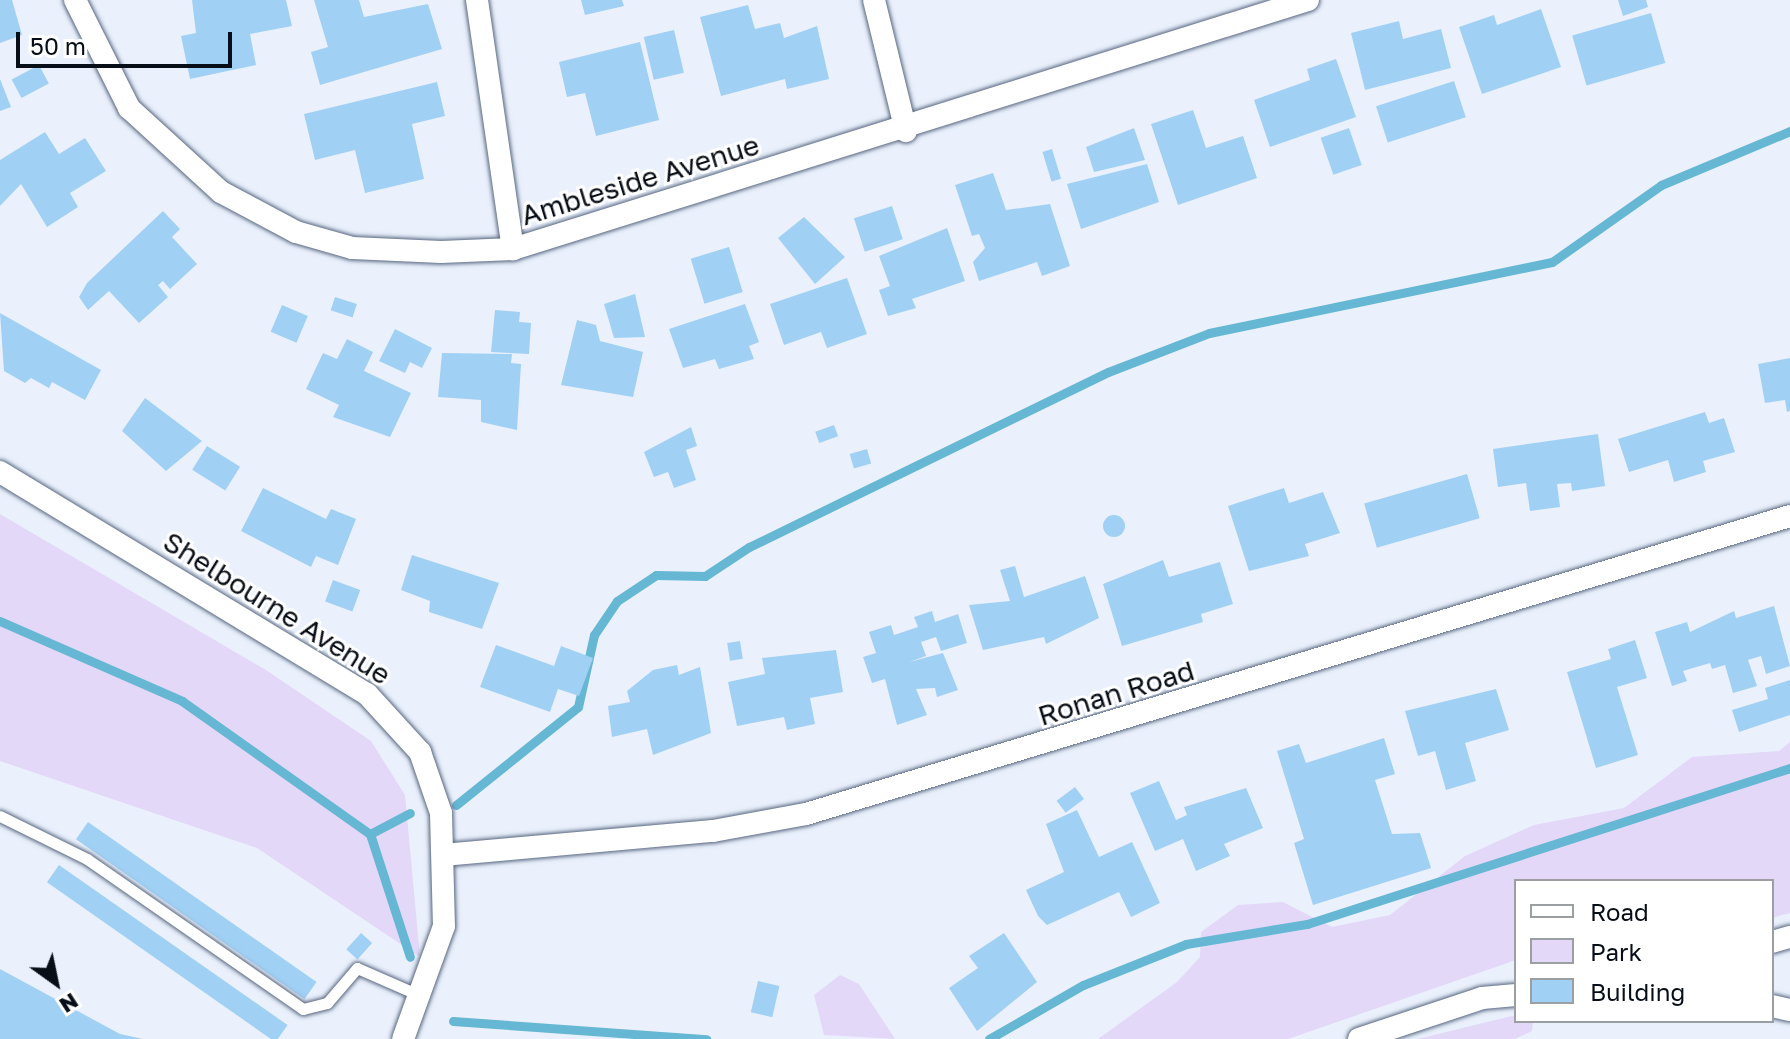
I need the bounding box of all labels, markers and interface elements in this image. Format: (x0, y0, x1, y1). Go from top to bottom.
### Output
scale bar (20, 16, 236, 66)
text: 50 m (30, 31, 86, 60)
street label: Ambleside Avenue (517, 128, 763, 232)
street label: Shelbourne Avenue (157, 524, 397, 692)
street label: Ronan Road (1034, 653, 1198, 733)
legend (1514, 879, 1774, 1023)
text: Road (1590, 897, 1649, 926)
text: Park (1590, 937, 1642, 966)
north arrow (16, 943, 96, 1023)
text: Building (1590, 977, 1685, 1006)
text: N (55, 988, 84, 1019)

